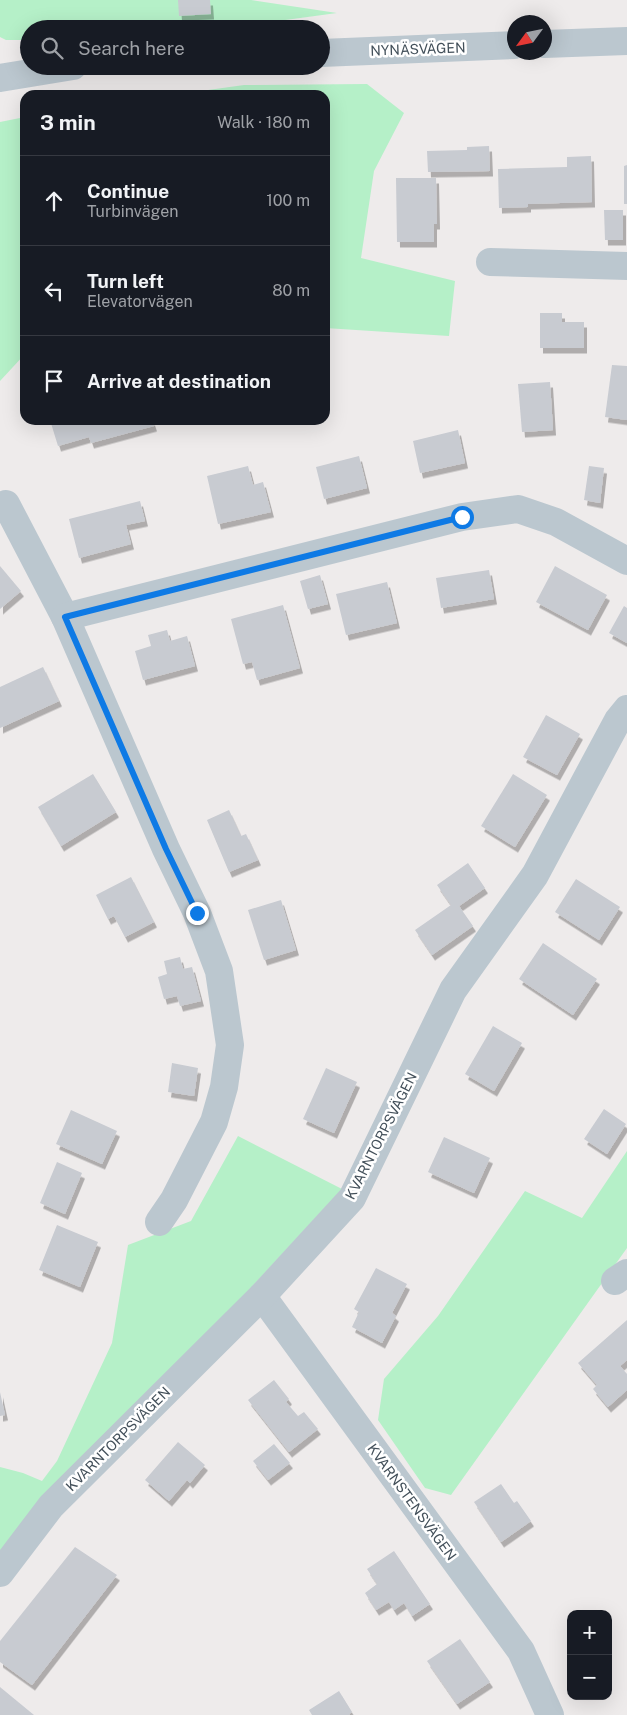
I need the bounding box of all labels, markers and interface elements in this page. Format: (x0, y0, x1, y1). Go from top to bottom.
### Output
north arrow (507, 15, 552, 60)
search box (20, 20, 330, 75)
icon: search (38, 34, 66, 62)
text: Search here (78, 37, 185, 59)
street label: NYNÄSVÄGEN (370, 37, 466, 59)
text: 3 min (40, 110, 96, 135)
text: Walk · 180 m (217, 113, 310, 132)
text: Continue (87, 180, 169, 202)
icon: ahead (40, 187, 68, 215)
text: 100 m (266, 191, 310, 210)
text: Turbinvägen (87, 202, 179, 221)
text: Turn left (87, 270, 164, 292)
icon: left (40, 277, 68, 305)
text: 80 m (272, 281, 310, 300)
text: Elevatorvägen (87, 292, 193, 311)
icon: arrive (40, 367, 68, 395)
text: Arrive at destination (87, 370, 271, 392)
route start (451, 506, 474, 529)
route end (186, 902, 209, 925)
street label: KVARNTORPSVÄGEN (340, 1069, 420, 1202)
street label: KVARNTORPSVÄGEN (61, 1382, 173, 1494)
street label: KVARNSTENSVÄGEN (364, 1439, 461, 1563)
map controls (567, 1610, 612, 1700)
button: + (567, 1610, 612, 1655)
button: − (567, 1655, 612, 1700)

